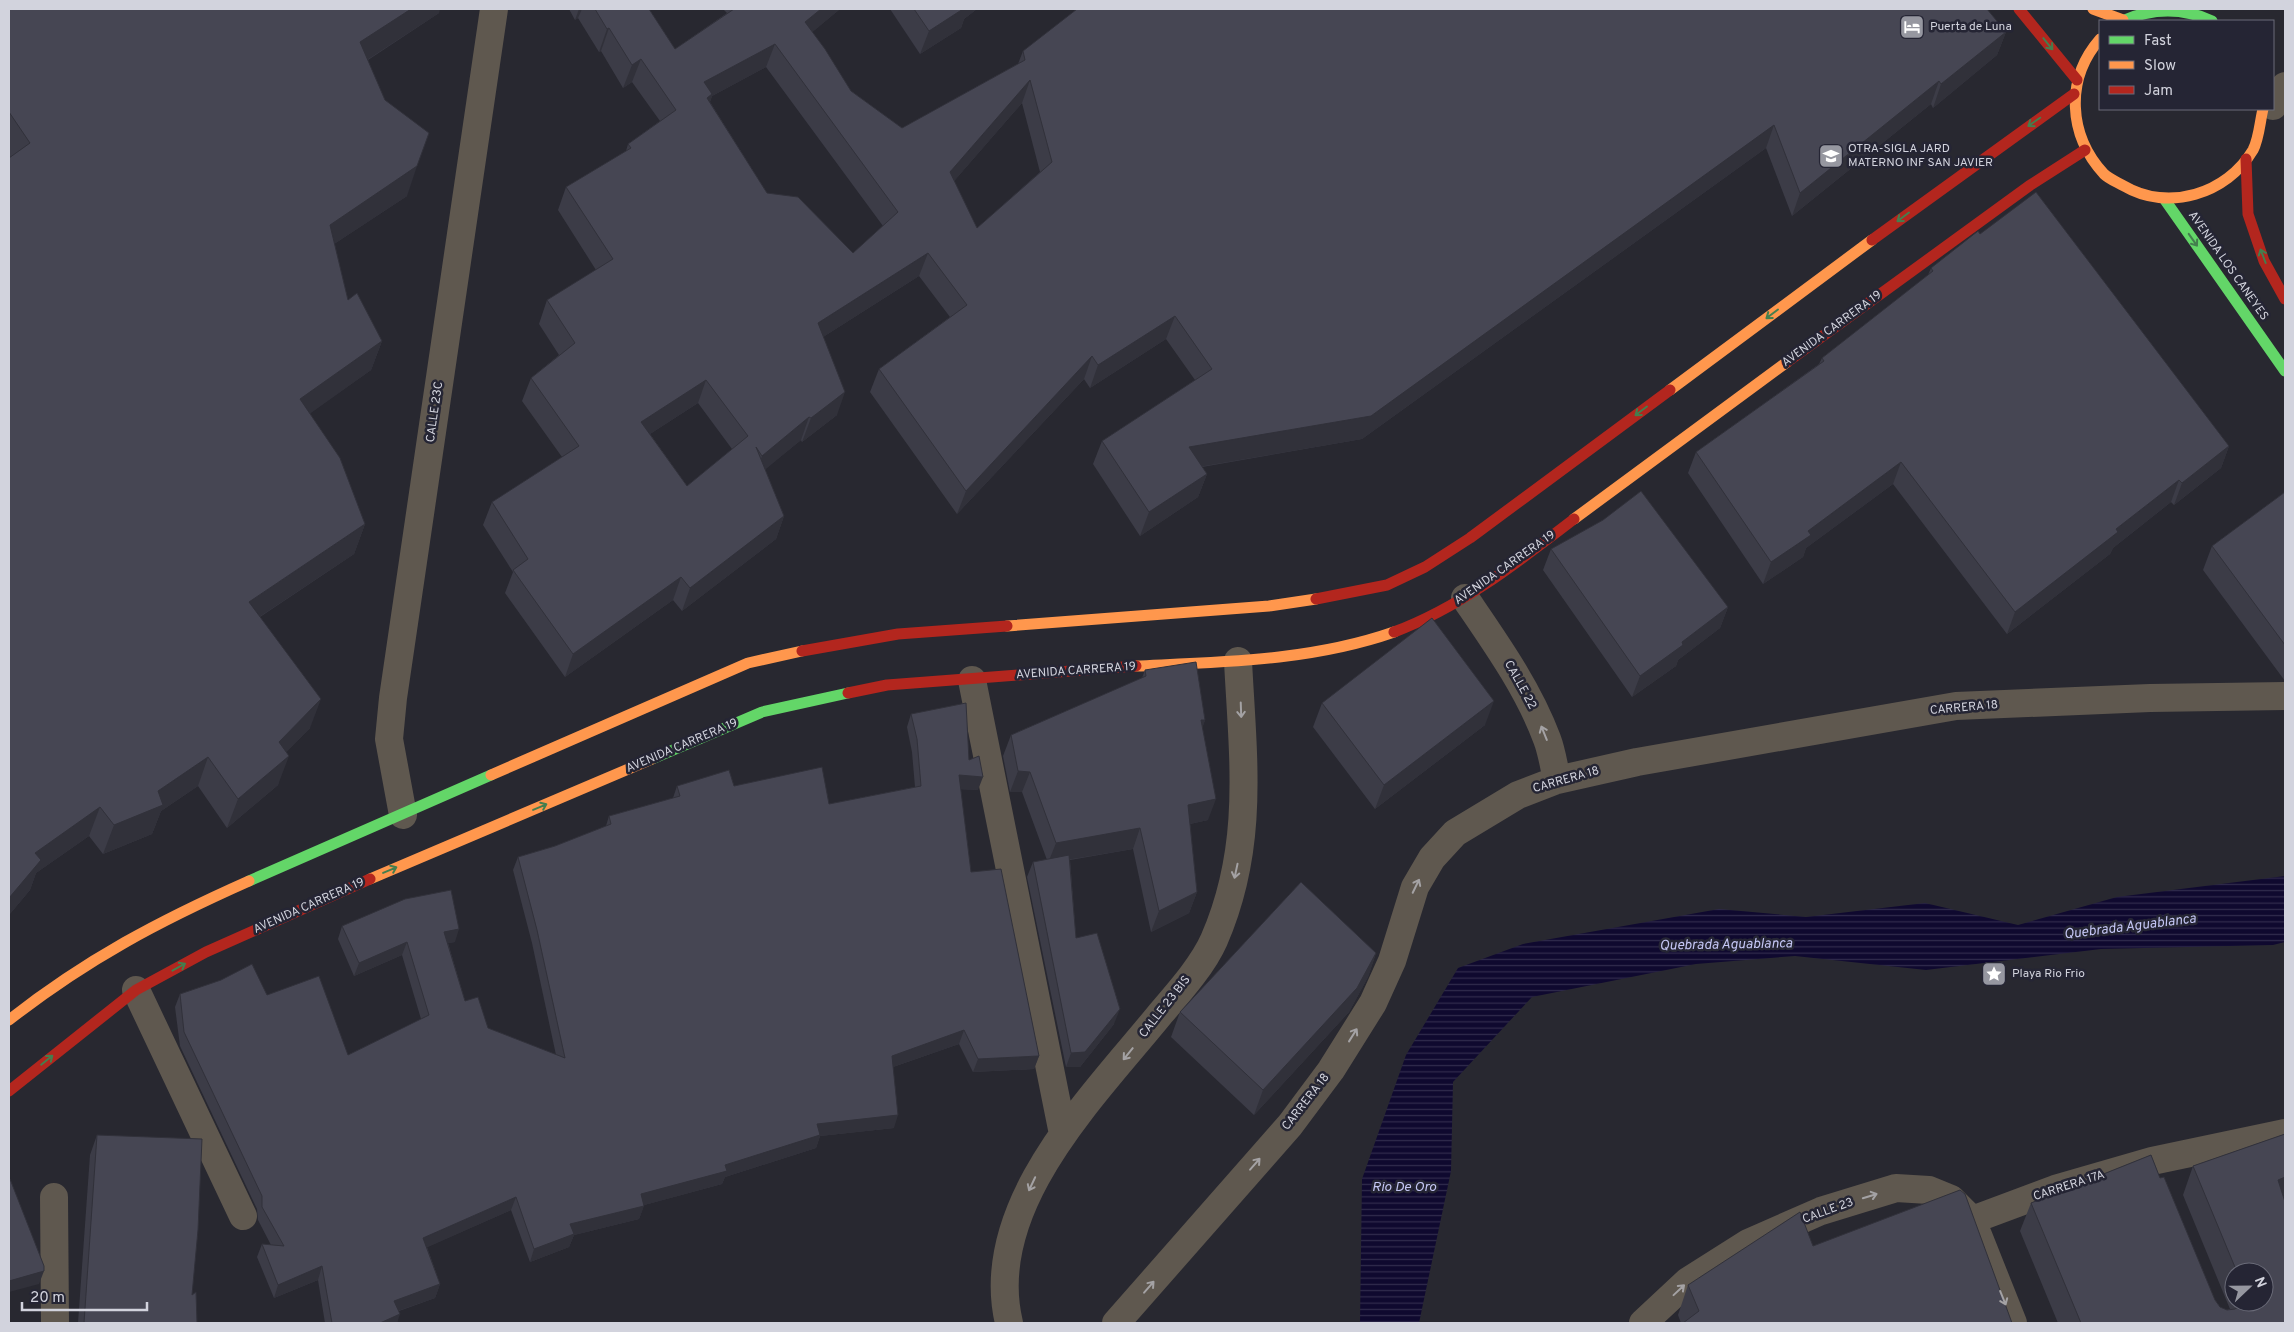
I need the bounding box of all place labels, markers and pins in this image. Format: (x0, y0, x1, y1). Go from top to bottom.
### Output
hotel icon: Puerta de Luna (1899, 14, 1925, 40)
place label: Puerta de Luna (1930, 19, 2012, 35)
place label: OTRA-SIGLA JARD MATERNO INF SAN JAVIER (1848, 141, 1993, 171)
school or university icon: OTRA-SIGLA JARD MATERNO INF SAN JAVIER (1818, 143, 1844, 169)
place icon: Playa Rio Frio (1981, 961, 2007, 987)
place label: Playa Rio Frio (2012, 966, 2085, 982)

